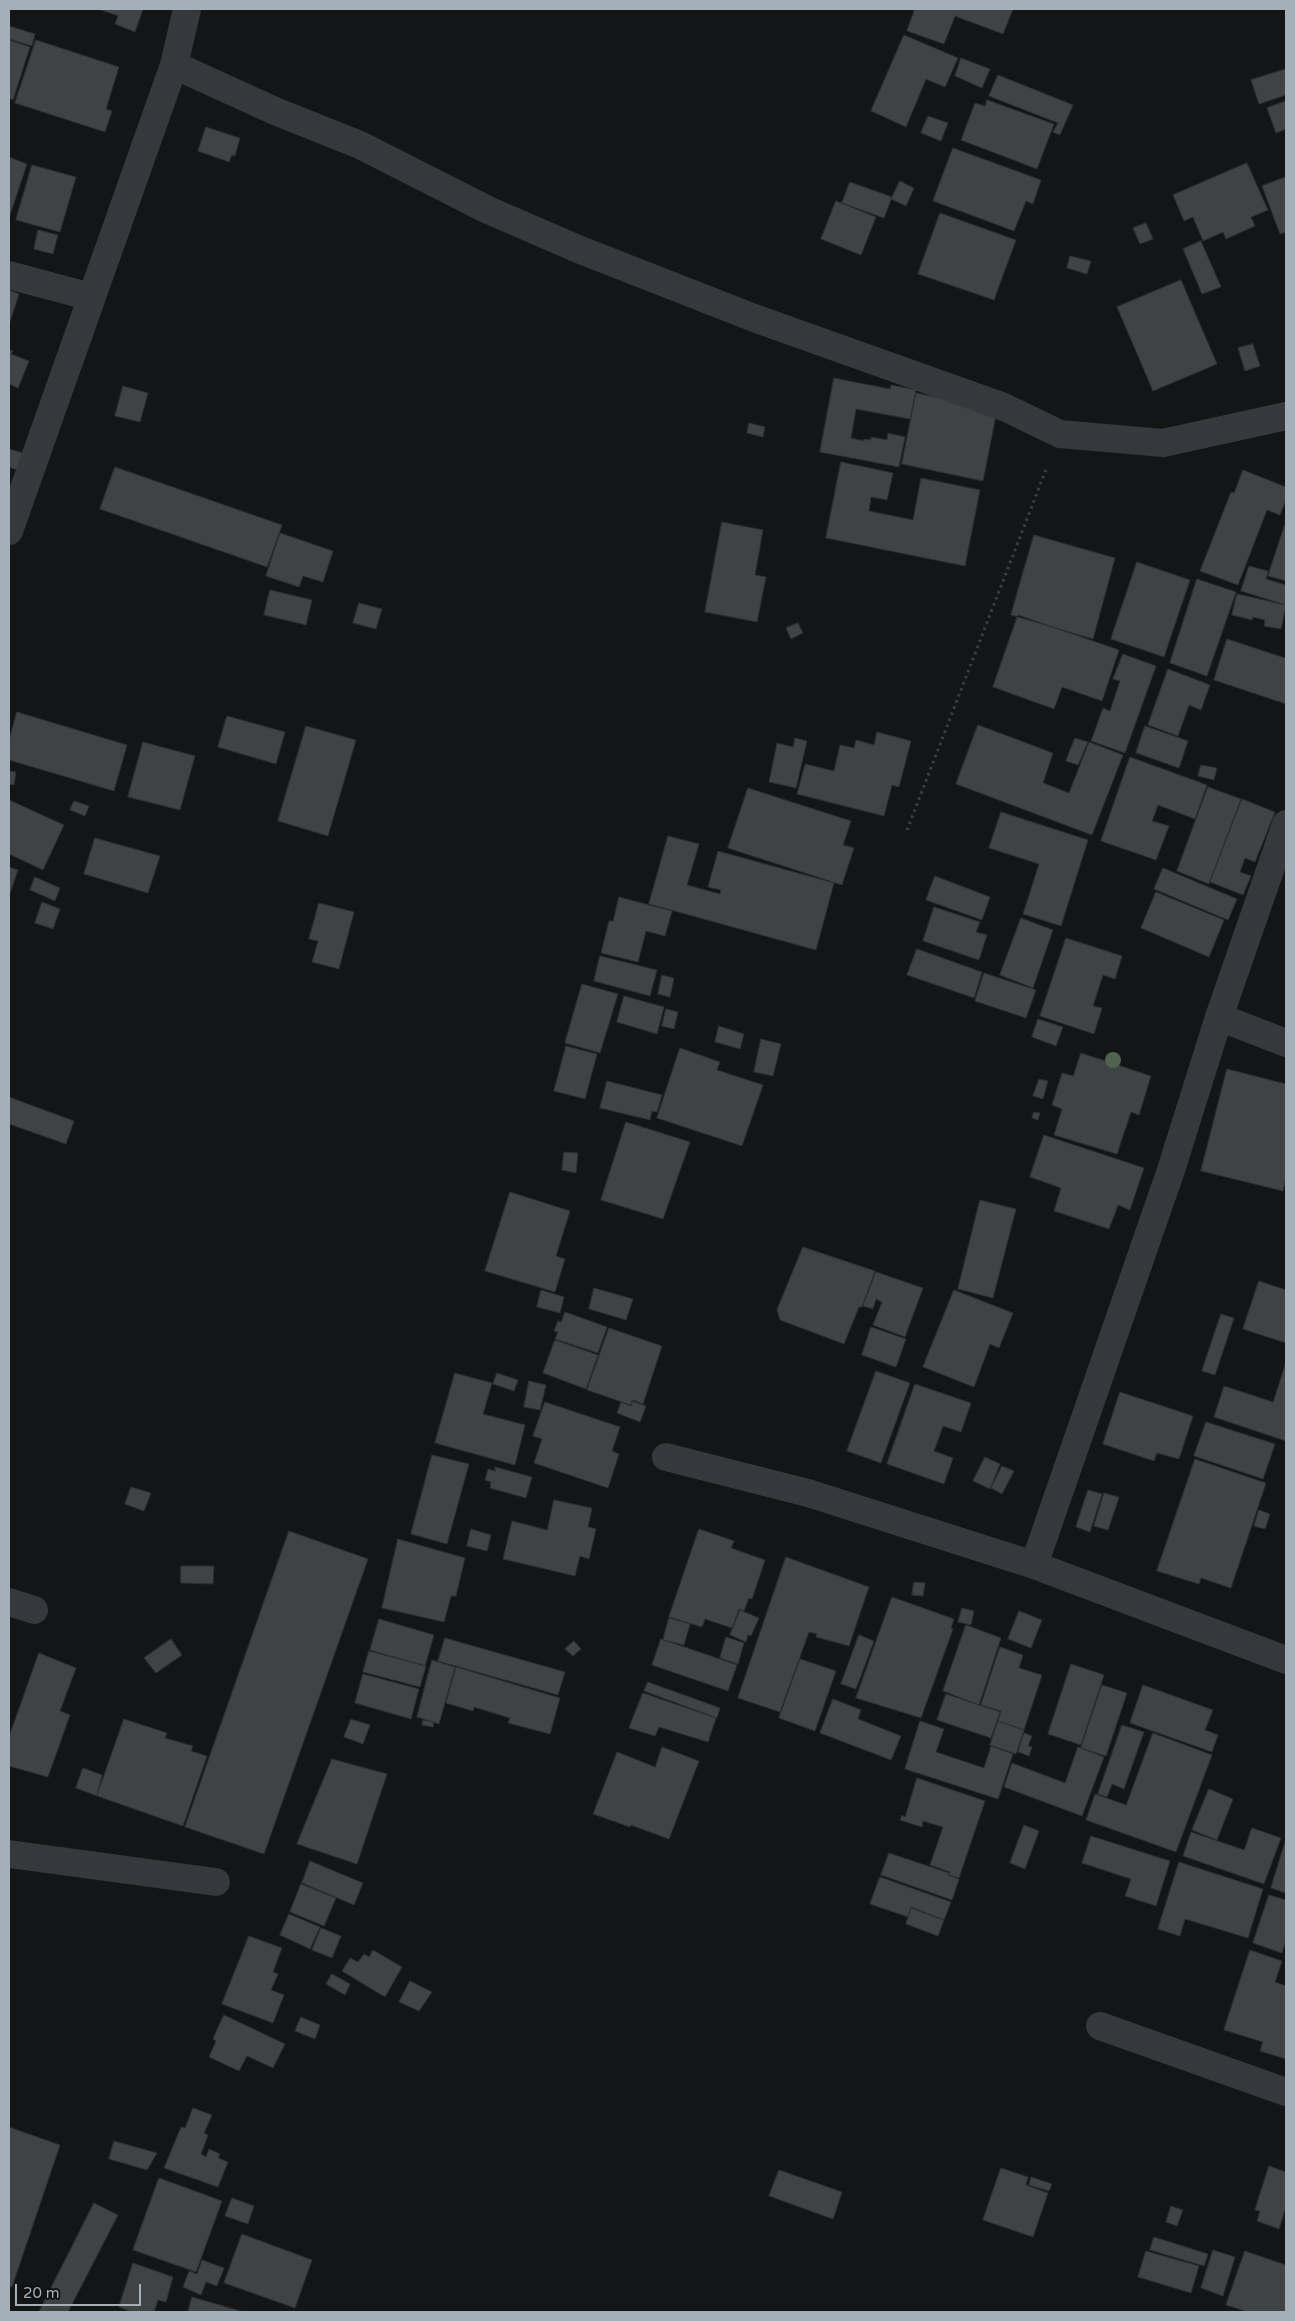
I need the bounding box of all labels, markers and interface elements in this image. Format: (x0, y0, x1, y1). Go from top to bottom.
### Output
scale bar (18, 2274, 144, 2306)
text: 20 m (23, 2284, 60, 2302)

